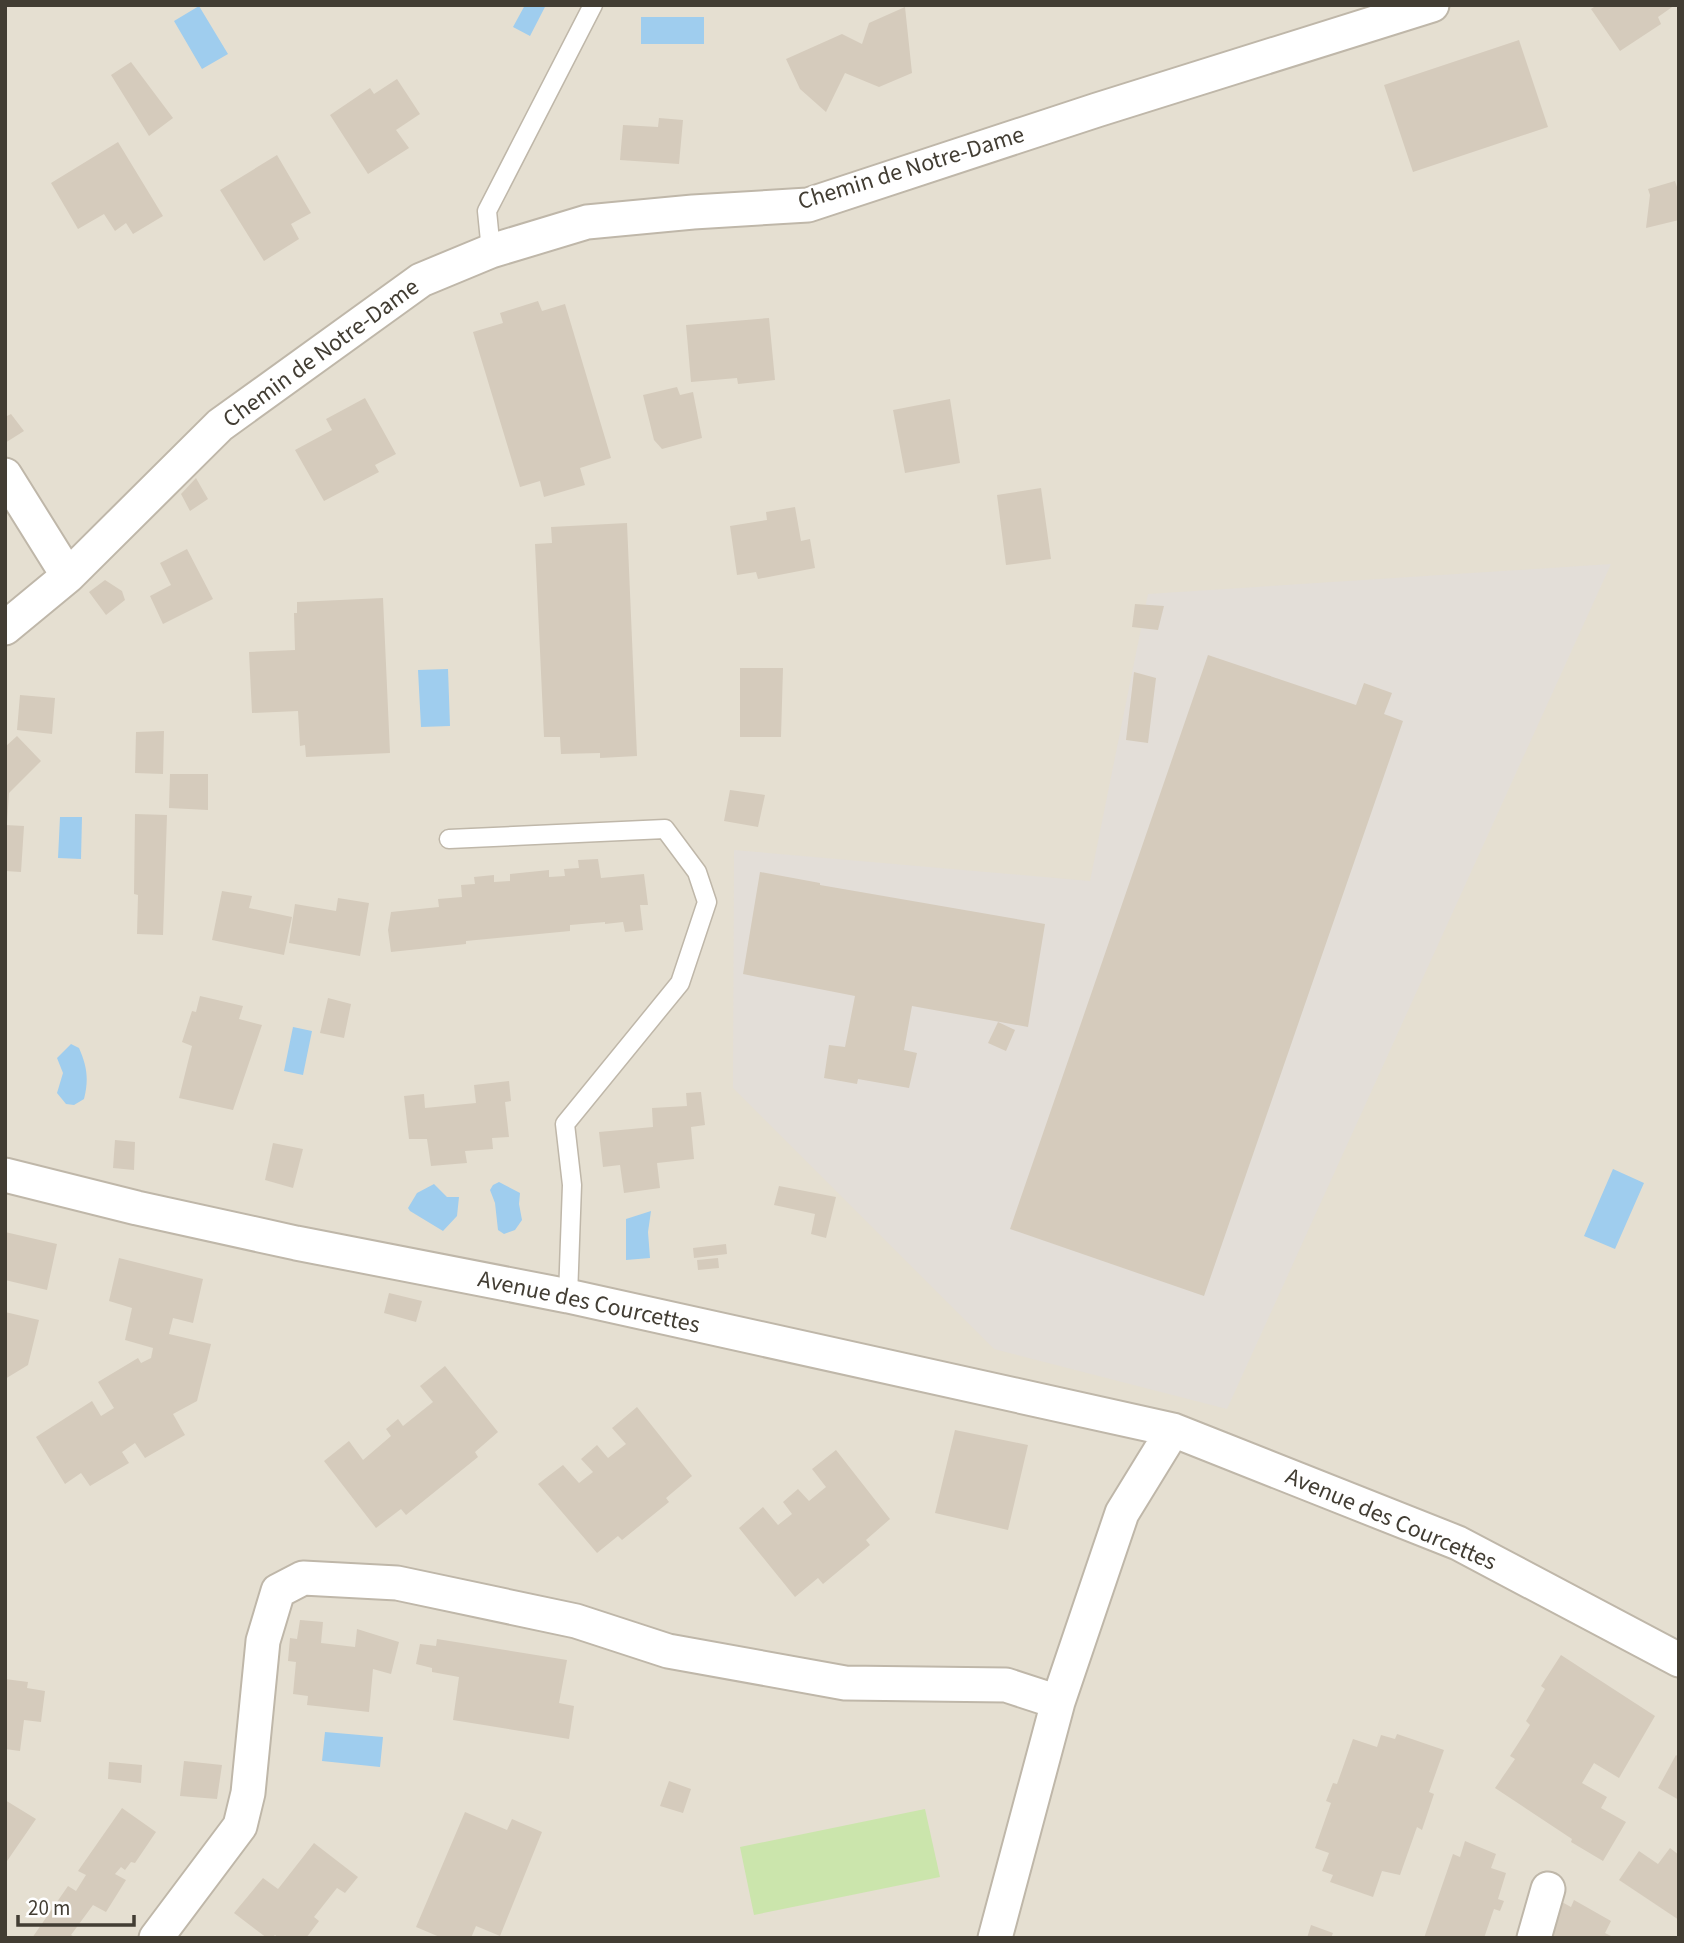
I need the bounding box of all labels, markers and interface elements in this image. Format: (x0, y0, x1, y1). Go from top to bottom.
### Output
street label: Chemin de Notre-Dame (794, 117, 1028, 219)
street label: Chemin de Notre-Dame (216, 270, 426, 436)
street label: Avenue des Courcettes (475, 1261, 703, 1343)
street label: Avenue des Courcettes (1280, 1459, 1502, 1579)
scale bar (18, 1884, 133, 1928)
text: 20 m (28, 1893, 70, 1923)

